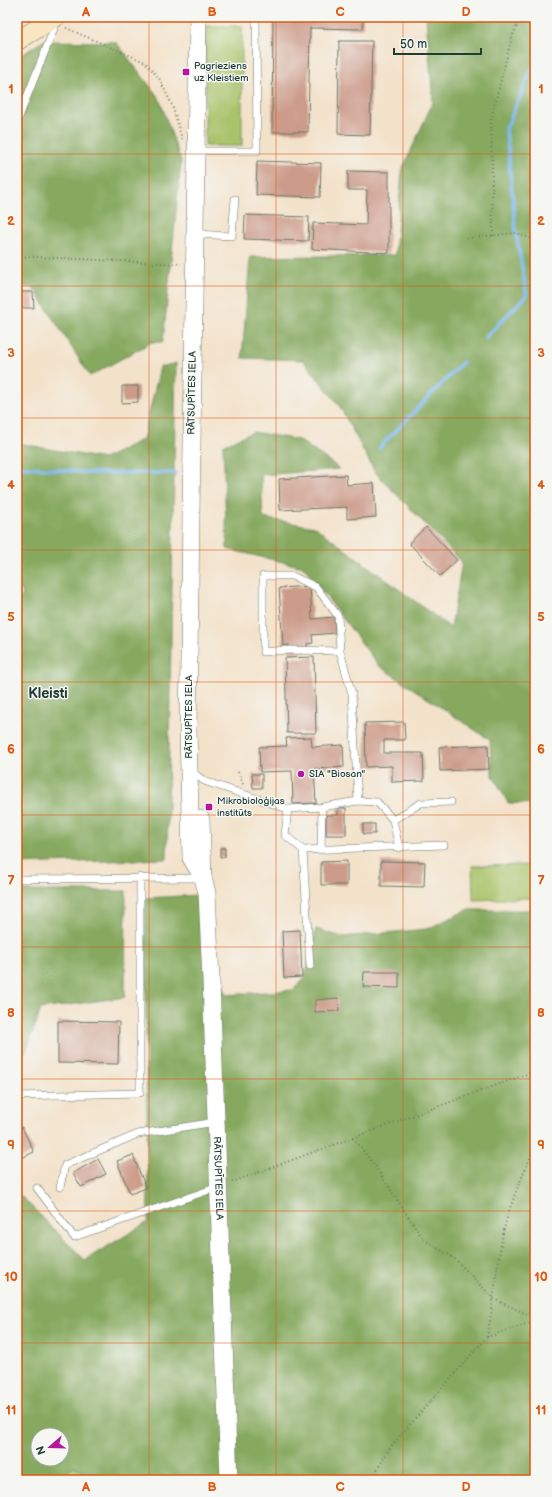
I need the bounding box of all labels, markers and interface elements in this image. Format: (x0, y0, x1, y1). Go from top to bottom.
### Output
text: A (81, 4, 90, 20)
text: B (207, 4, 217, 20)
text: C (335, 4, 345, 20)
text: D (461, 4, 471, 20)
scale bar (394, 30, 481, 56)
text: 50 m (400, 37, 427, 52)
place label: Pagrieziens uz Kleistiem (194, 60, 249, 84)
marker: Pagrieziens uz Kleistiem (181, 67, 191, 77)
text: 1 (8, 81, 14, 97)
text: 1 (538, 81, 544, 97)
text: 2 (7, 213, 15, 229)
text: 2 (537, 213, 545, 229)
text: 3 (7, 345, 15, 361)
text: 3 (537, 345, 545, 361)
street label: RĀTSUPĪTES IELA (185, 350, 199, 435)
text: 4 (7, 477, 15, 493)
text: 4 (537, 477, 545, 493)
text: 5 (7, 609, 15, 625)
text: 5 (537, 609, 545, 625)
street label: RĀTSUPĪTES IELA (183, 674, 195, 759)
district label: Kleisti (28, 685, 68, 702)
text: 6 (7, 741, 15, 757)
text: 6 (537, 741, 545, 757)
place label: SIA "Biosan" (309, 768, 366, 780)
marker: SIA "Biosan" (296, 769, 306, 779)
place label: Mikrobioloģijas institūts (217, 795, 285, 819)
marker: Mikrobioloģijas institūts (204, 802, 214, 812)
text: 7 (7, 873, 15, 889)
text: 7 (537, 873, 545, 889)
text: 8 (7, 1005, 15, 1021)
text: 8 (537, 1005, 545, 1021)
street label: RĀTSUPĪTES IELA (211, 1136, 226, 1221)
text: 9 (7, 1137, 15, 1153)
text: 9 (537, 1137, 545, 1153)
text: 10 (4, 1269, 18, 1285)
text: 10 (534, 1269, 548, 1285)
text: 11 (6, 1402, 16, 1418)
text: 11 (536, 1402, 546, 1418)
north arrow (30, 1427, 70, 1467)
text: N (34, 1444, 49, 1456)
text: A (81, 1479, 90, 1495)
text: B (207, 1479, 217, 1495)
text: C (335, 1479, 345, 1495)
text: D (461, 1479, 471, 1495)

